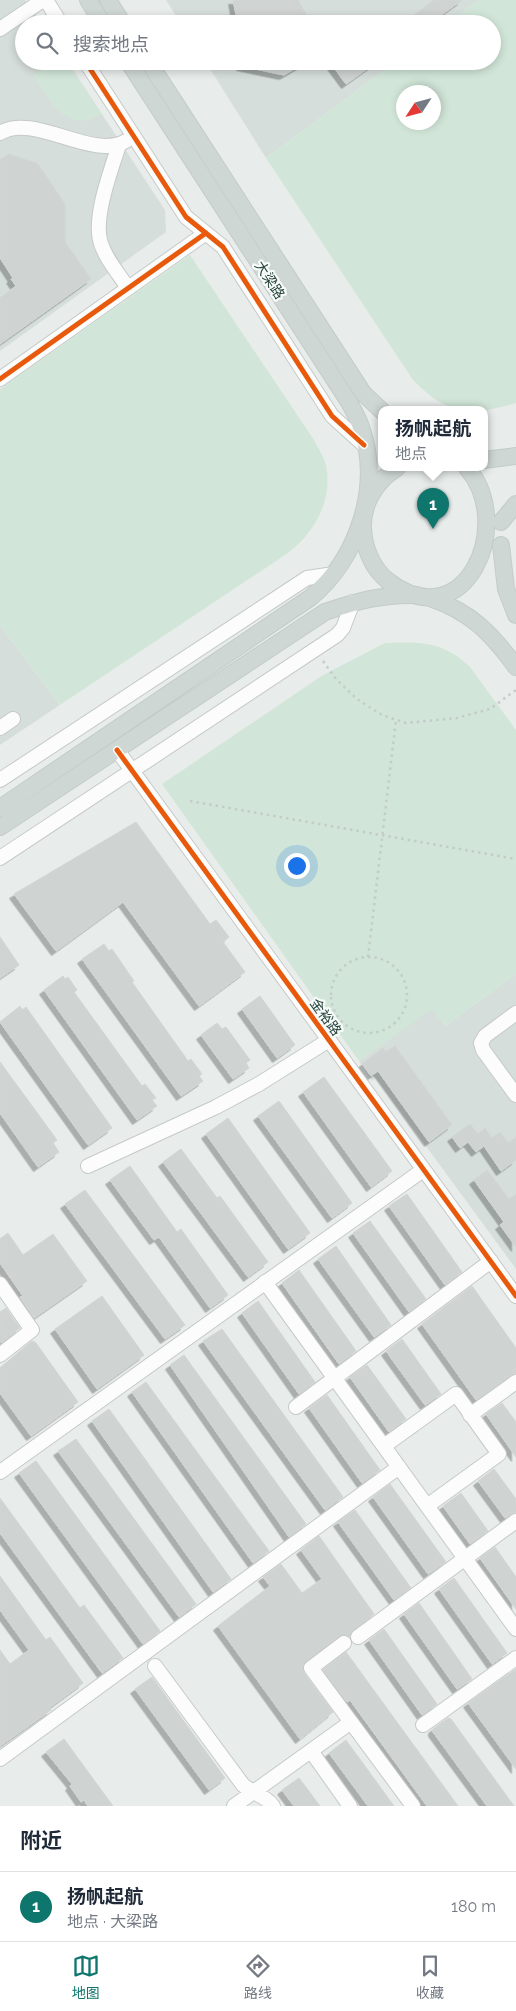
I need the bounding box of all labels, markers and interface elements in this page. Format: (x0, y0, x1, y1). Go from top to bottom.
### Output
search box (15, 15, 501, 70)
icon: search (33, 29, 61, 57)
text: 搜索地点 (73, 33, 149, 55)
north arrow (396, 85, 441, 130)
street label: 大梁路 (252, 258, 288, 302)
popup (378, 406, 488, 471)
text: 扬帆起航 (395, 417, 471, 439)
text: 地点 (395, 444, 427, 463)
pin: 1 (417, 488, 449, 529)
your location (284, 853, 310, 879)
street label: 金裕路 (307, 995, 345, 1039)
text: 附近 (20, 1828, 62, 1853)
text: 扬帆起航 (67, 1885, 143, 1907)
text: 1 (32, 1897, 40, 1916)
text: 180 m (451, 1897, 496, 1916)
text: 地点 · 大梁路 (67, 1912, 158, 1931)
tab: 地图 (72, 1952, 100, 2002)
tab: 路线 (244, 1952, 272, 2002)
tab: 收藏 (416, 1952, 444, 2002)

